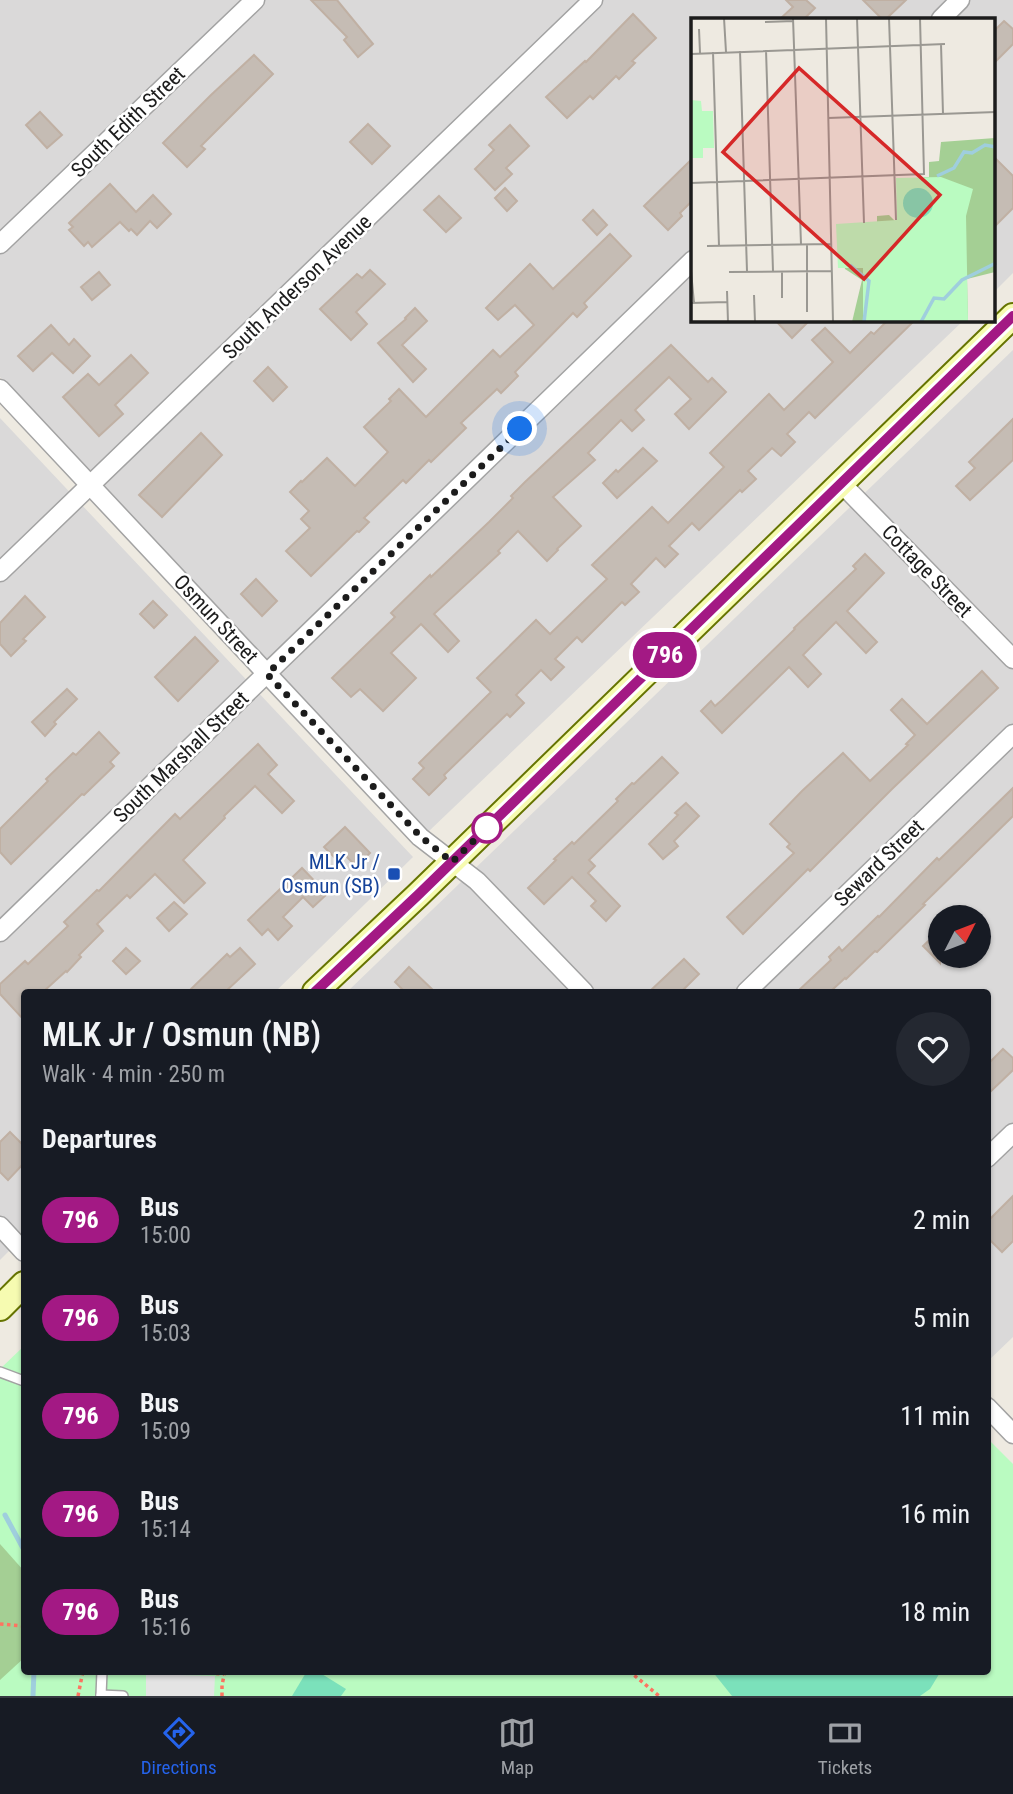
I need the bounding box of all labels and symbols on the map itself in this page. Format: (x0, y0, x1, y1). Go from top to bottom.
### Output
inset map (691, 18, 996, 322)
street label: South Edith Street (66, 62, 190, 182)
street label: South Anderson Avenue (218, 210, 376, 364)
your location (502, 411, 537, 446)
street label: Cottage Street (877, 520, 977, 622)
street label: Osmun Street (169, 570, 263, 668)
line badge: 796 (625, 632, 705, 678)
street label: South Marshall Street (108, 686, 254, 828)
unlabelled marker (472, 813, 502, 843)
street label: Seward Street (829, 814, 929, 912)
place label: MLK Jr / Osmun (SB) (281, 850, 380, 898)
marker: MLK Jr / Osmun (SB) (386, 866, 402, 882)
north arrow (928, 905, 990, 968)

